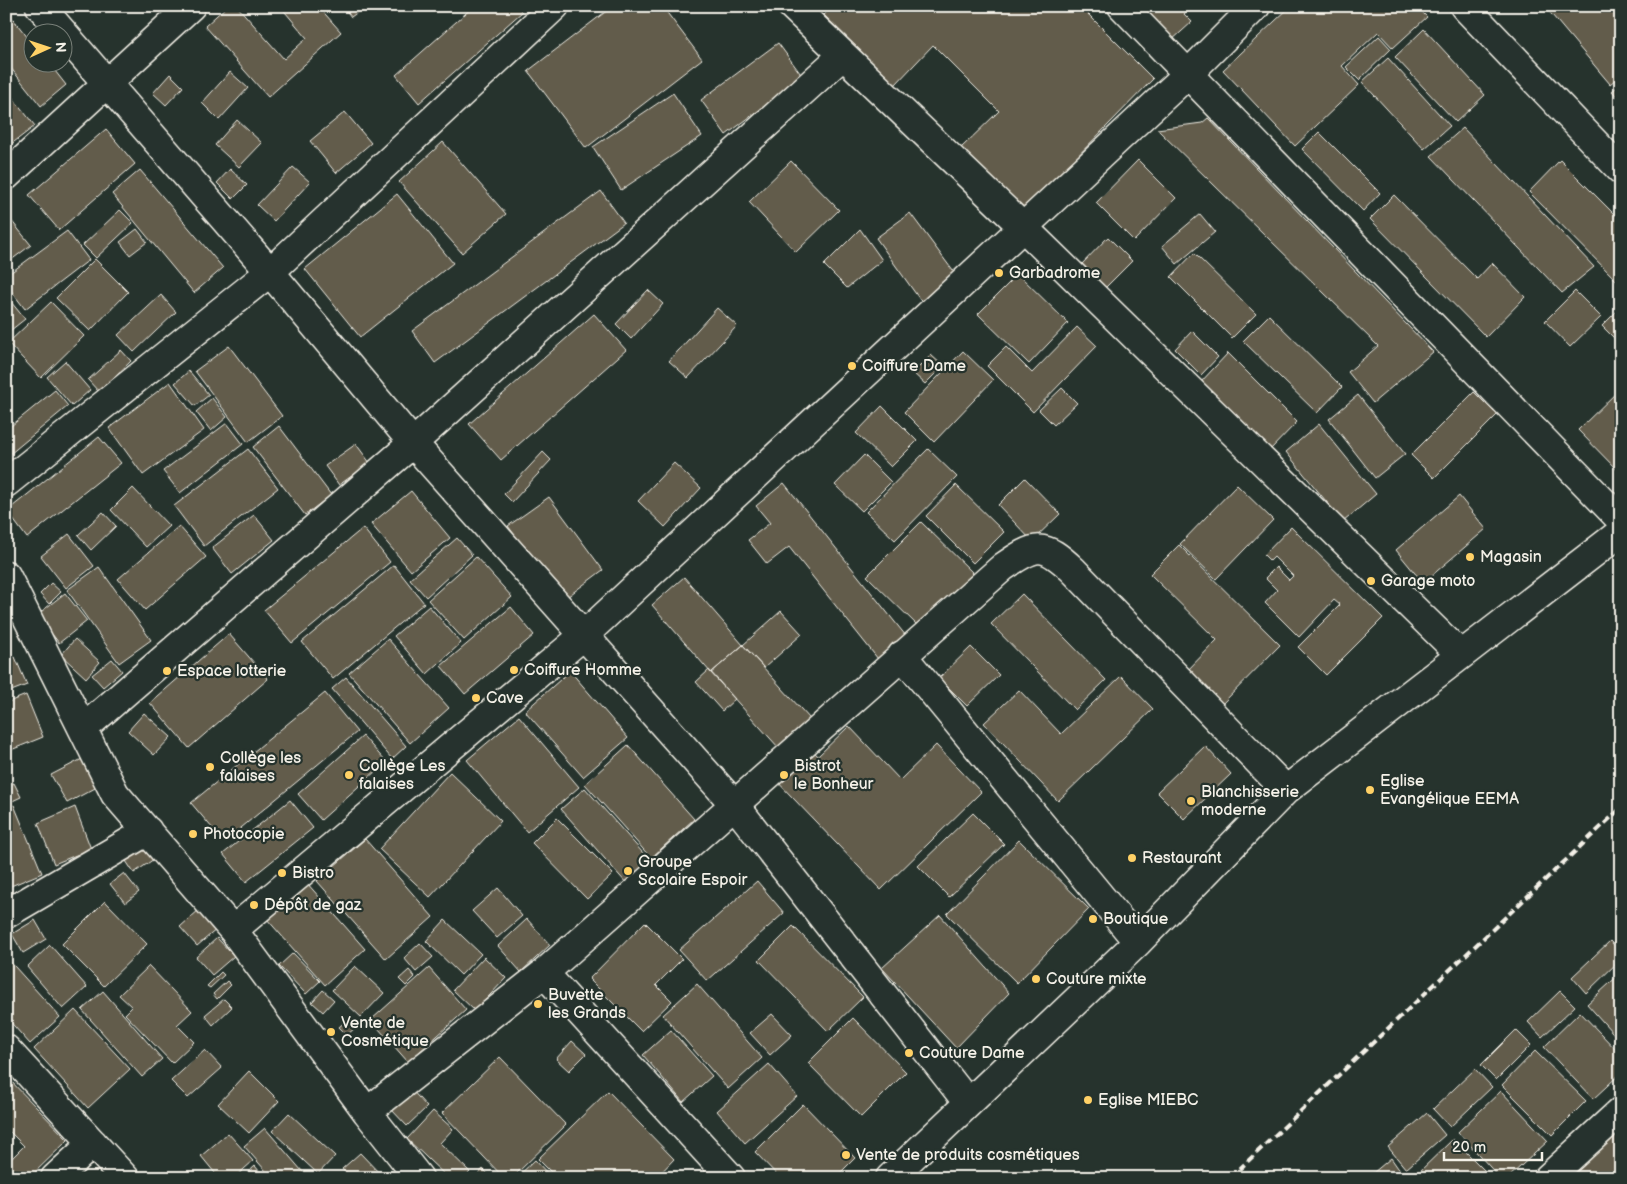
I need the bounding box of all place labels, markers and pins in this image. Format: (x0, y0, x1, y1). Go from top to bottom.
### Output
place label: Garbadrome (1009, 264, 1101, 283)
marker: Garbadrome (993, 267, 1005, 279)
place label: Coiffure Dame (862, 357, 967, 376)
marker: Coiffure Dame (846, 360, 858, 372)
place label: Magasin (1480, 548, 1542, 567)
marker: Magasin (1464, 551, 1476, 563)
place label: Garage moto (1381, 572, 1475, 591)
marker: Garage moto (1365, 575, 1377, 587)
place label: Coiffure Homme (524, 661, 642, 680)
place label: Espace lotterie (177, 662, 287, 681)
marker: Coiffure Homme (508, 664, 520, 676)
marker: Espace lotterie (161, 665, 173, 677)
place label: Cave (486, 689, 524, 708)
marker: Cave (470, 692, 482, 704)
place label: Collège les falaises (220, 749, 301, 786)
place label: Collège Les falaises (359, 757, 445, 794)
place label: Bistrot le Bonheur (794, 757, 874, 794)
marker: Collège les falaises (204, 761, 216, 773)
marker: Collège Les falaises (343, 769, 355, 781)
marker: Bistrot le Bonheur (778, 769, 790, 781)
place label: Eglise Evangélique EEMA (1380, 772, 1519, 809)
place label: Blanchisserie moderne (1201, 783, 1299, 820)
marker: Eglise Evangélique EEMA (1364, 784, 1376, 796)
marker: Blanchisserie moderne (1185, 795, 1197, 807)
place label: Photocopie (203, 825, 285, 844)
marker: Photocopie (187, 828, 199, 840)
place label: Restaurant (1142, 849, 1222, 868)
marker: Restaurant (1126, 852, 1138, 864)
place label: Groupe Scolaire Espoir (638, 853, 747, 890)
place label: Bistro (292, 864, 334, 883)
marker: Groupe Scolaire Espoir (622, 865, 634, 877)
marker: Bistro (276, 867, 288, 879)
place label: Dépôt de gaz (264, 896, 362, 915)
marker: Dépôt de gaz (248, 899, 260, 911)
place label: Boutique (1103, 910, 1169, 929)
marker: Boutique (1087, 913, 1099, 925)
place label: Couture mixte (1046, 970, 1147, 989)
marker: Couture mixte (1030, 973, 1042, 985)
place label: Buvette les Grands (548, 986, 626, 1023)
marker: Buvette les Grands (532, 998, 544, 1010)
place label: Vente de Cosmétique (341, 1014, 429, 1051)
marker: Vente de Cosmétique (325, 1026, 337, 1038)
place label: Couture Dame (919, 1044, 1025, 1063)
marker: Couture Dame (903, 1047, 915, 1059)
place label: Eglise MIEBC (1098, 1091, 1198, 1110)
marker: Eglise MIEBC (1082, 1094, 1094, 1106)
place label: Vente de produits cosmétiques (856, 1146, 1080, 1165)
marker: Vente de produits cosmétiques (840, 1149, 852, 1161)

